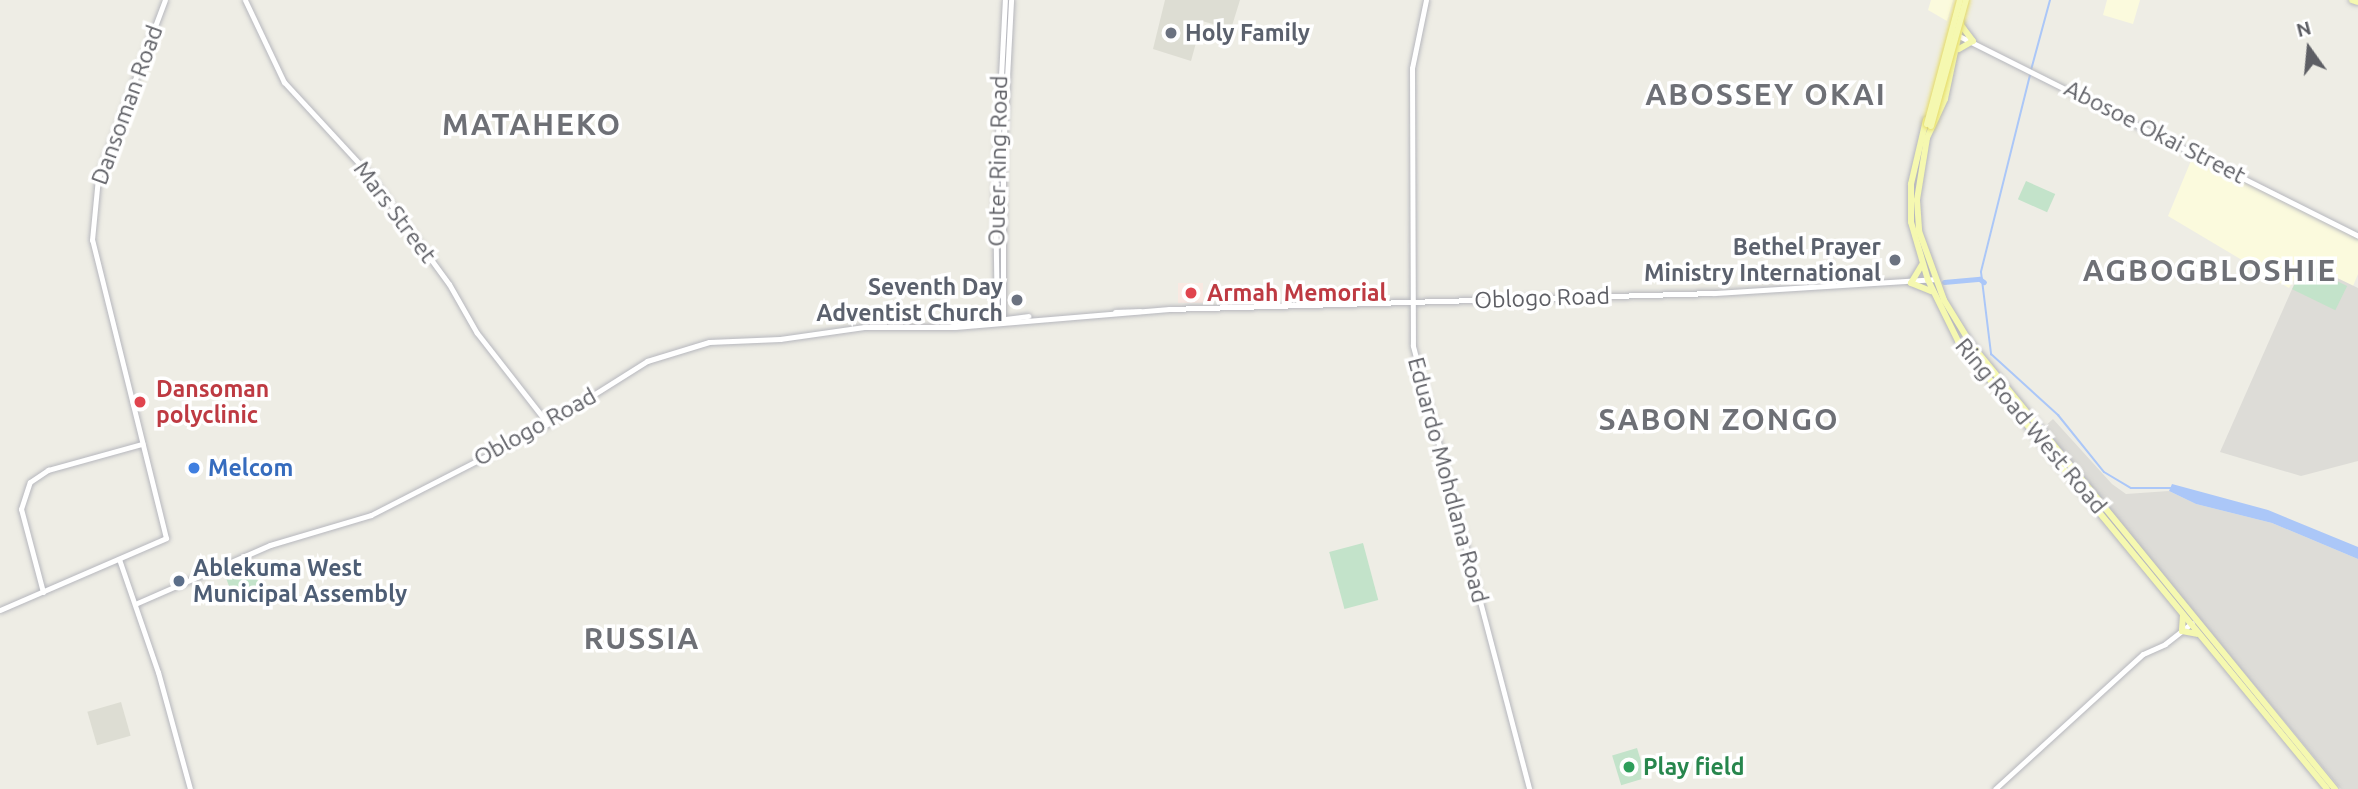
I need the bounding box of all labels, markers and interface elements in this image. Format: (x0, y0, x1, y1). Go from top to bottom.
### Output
north arrow (2274, 14, 2344, 84)
text: N (2294, 16, 2313, 41)
place label: Holy Family (1185, 19, 1310, 47)
street label: Dansoman Road (85, 21, 169, 189)
marker: Holy Family (1163, 25, 1179, 41)
street label: Abosoe Okai Street (2060, 74, 2250, 190)
street label: Outer Ring Road (983, 75, 1013, 247)
district label: ABOSSEY OKAI (1647, 76, 1885, 112)
district label: MATAHEKO (443, 106, 621, 142)
street label: Mars Street (348, 156, 442, 268)
place label: Bethel Prayer Ministry International (1644, 233, 1881, 287)
marker: Bethel Prayer Ministry International (1887, 252, 1903, 268)
district label: AGBOGBLOSHIE (2084, 252, 2336, 288)
place label: Seventh Day Adventist Church (816, 273, 1003, 327)
place label: Armah Memorial (1207, 279, 1387, 307)
street label: Oblogo Road (1474, 282, 1610, 314)
marker: Armah Memorial (1181, 283, 1201, 303)
marker: Seventh Day Adventist Church (1009, 292, 1025, 308)
street label: Ring Road West Road (1949, 333, 2113, 519)
street label: Eduardo Mohdlana Road (1402, 354, 1494, 606)
place label: Dansoman polyclinic (156, 375, 269, 429)
street label: Oblogo Road (469, 382, 601, 472)
marker: Dansoman polyclinic (130, 392, 150, 412)
district label: SABON ZONGO (1600, 401, 1838, 437)
place label: Melcom (208, 454, 293, 482)
marker: Melcom (186, 460, 202, 476)
place label: Ablekuma West Municipal Assembly (193, 554, 407, 608)
marker: Ablekuma West Municipal Assembly (171, 573, 187, 589)
district label: RUSSIA (584, 620, 700, 656)
place label: Play field (1643, 753, 1745, 781)
marker: Play field (1621, 759, 1637, 775)

